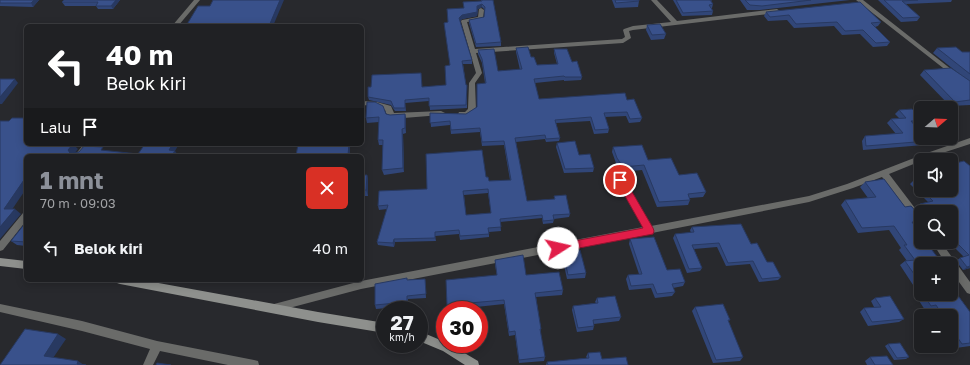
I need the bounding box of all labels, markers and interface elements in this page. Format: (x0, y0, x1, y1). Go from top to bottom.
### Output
text: 40 m (106, 38, 173, 71)
icon: left (40, 40, 92, 92)
text: Belok kiri (106, 72, 186, 94)
north arrow (914, 101, 958, 145)
map controls (914, 101, 958, 353)
icon: arrive (79, 116, 101, 138)
text: Lalu (40, 118, 71, 136)
button: sound (914, 153, 958, 197)
pin (603, 163, 637, 197)
text: 1 mnt (40, 165, 103, 194)
button: close (306, 167, 348, 209)
icon: arrive (609, 169, 631, 191)
text: 70 m · 09:03 (40, 195, 116, 211)
button: search (914, 205, 958, 249)
position arrow (537, 227, 579, 269)
icon: left (40, 237, 62, 259)
text: Belok kiri (74, 239, 143, 257)
text: 40 m (313, 239, 348, 257)
button: + (914, 257, 958, 301)
speed limit sign: 30 (436, 301, 488, 353)
button: − (914, 309, 958, 353)
text: 27 (390, 310, 414, 334)
text: km/h (389, 331, 415, 343)

